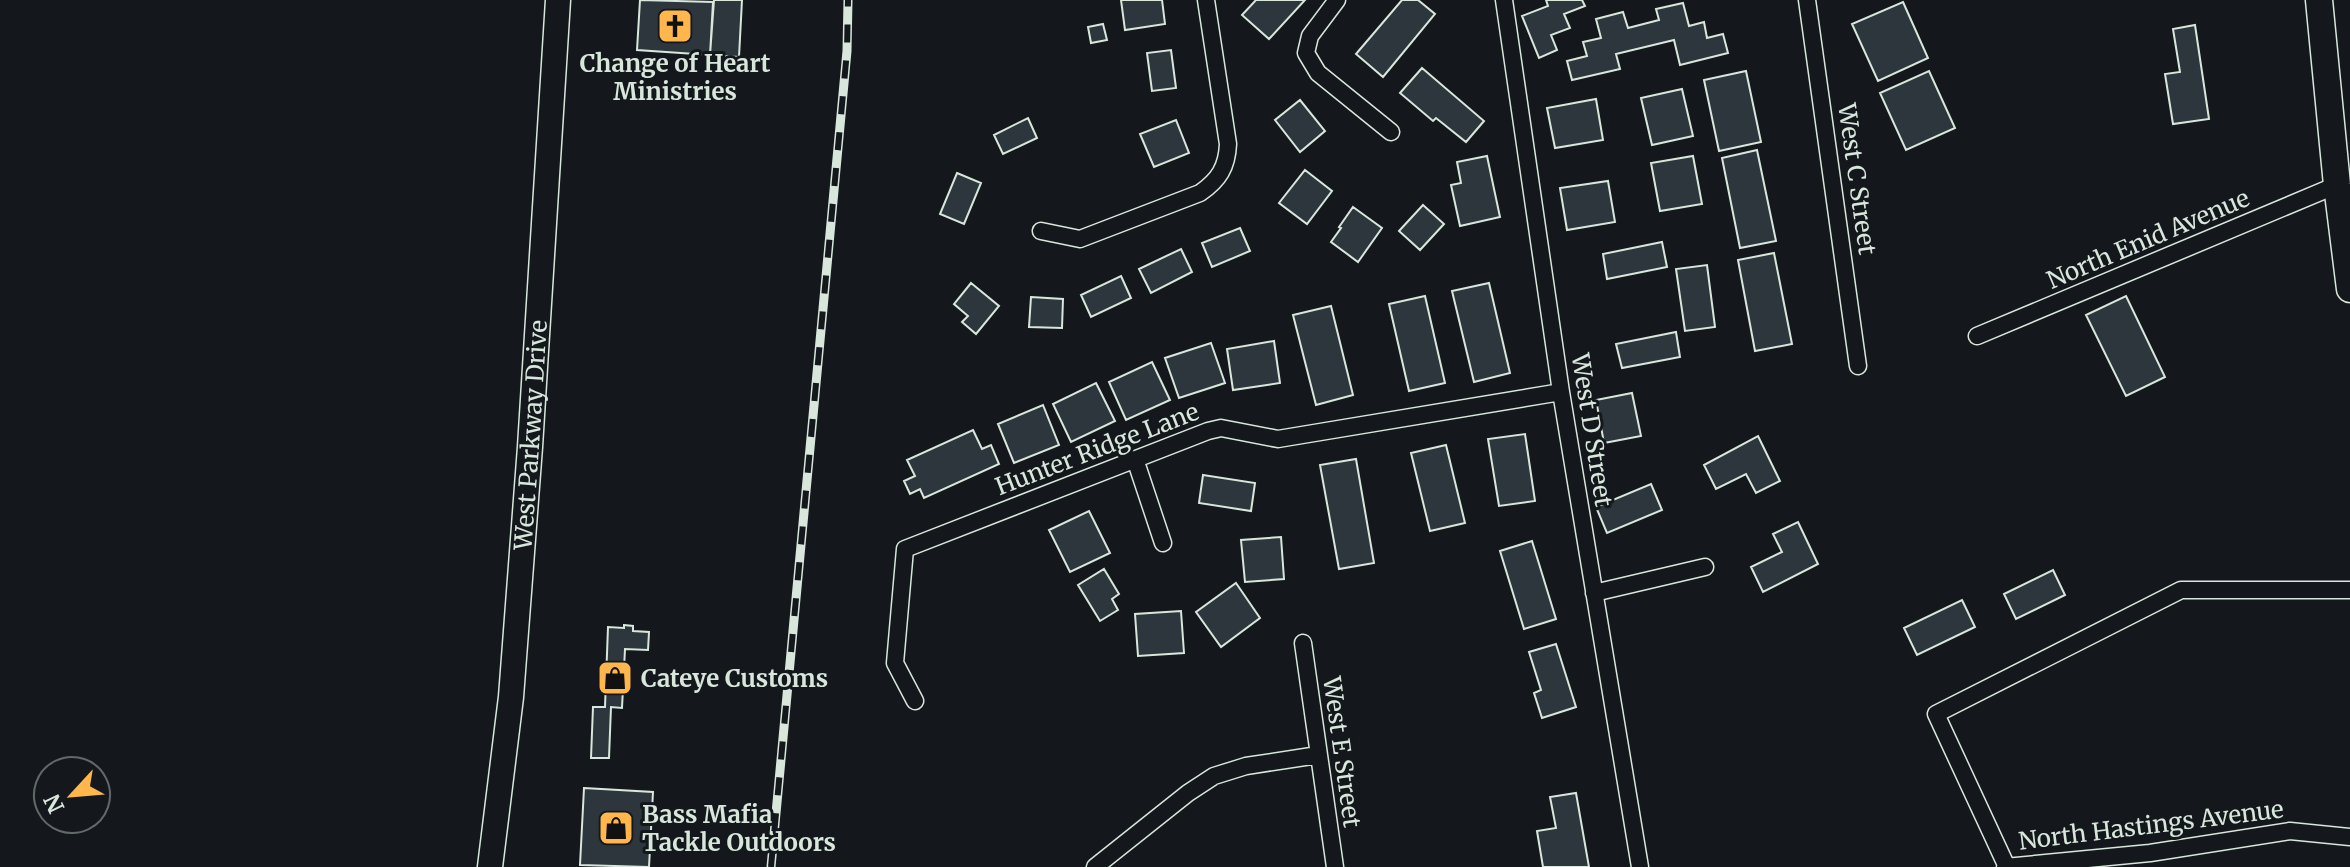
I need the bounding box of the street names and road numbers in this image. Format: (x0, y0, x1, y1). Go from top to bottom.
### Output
street label: West C Street (1831, 100, 1883, 257)
street label: North Enid Avenue (2042, 182, 2254, 296)
street label: West Parkway Drive (507, 319, 553, 552)
street label: West D Street (1564, 350, 1620, 509)
street label: Hunter Ridge Lane (991, 396, 1203, 502)
street label: West E Street (1316, 674, 1368, 830)
street label: North Hastings Avenue (2017, 793, 2285, 857)

